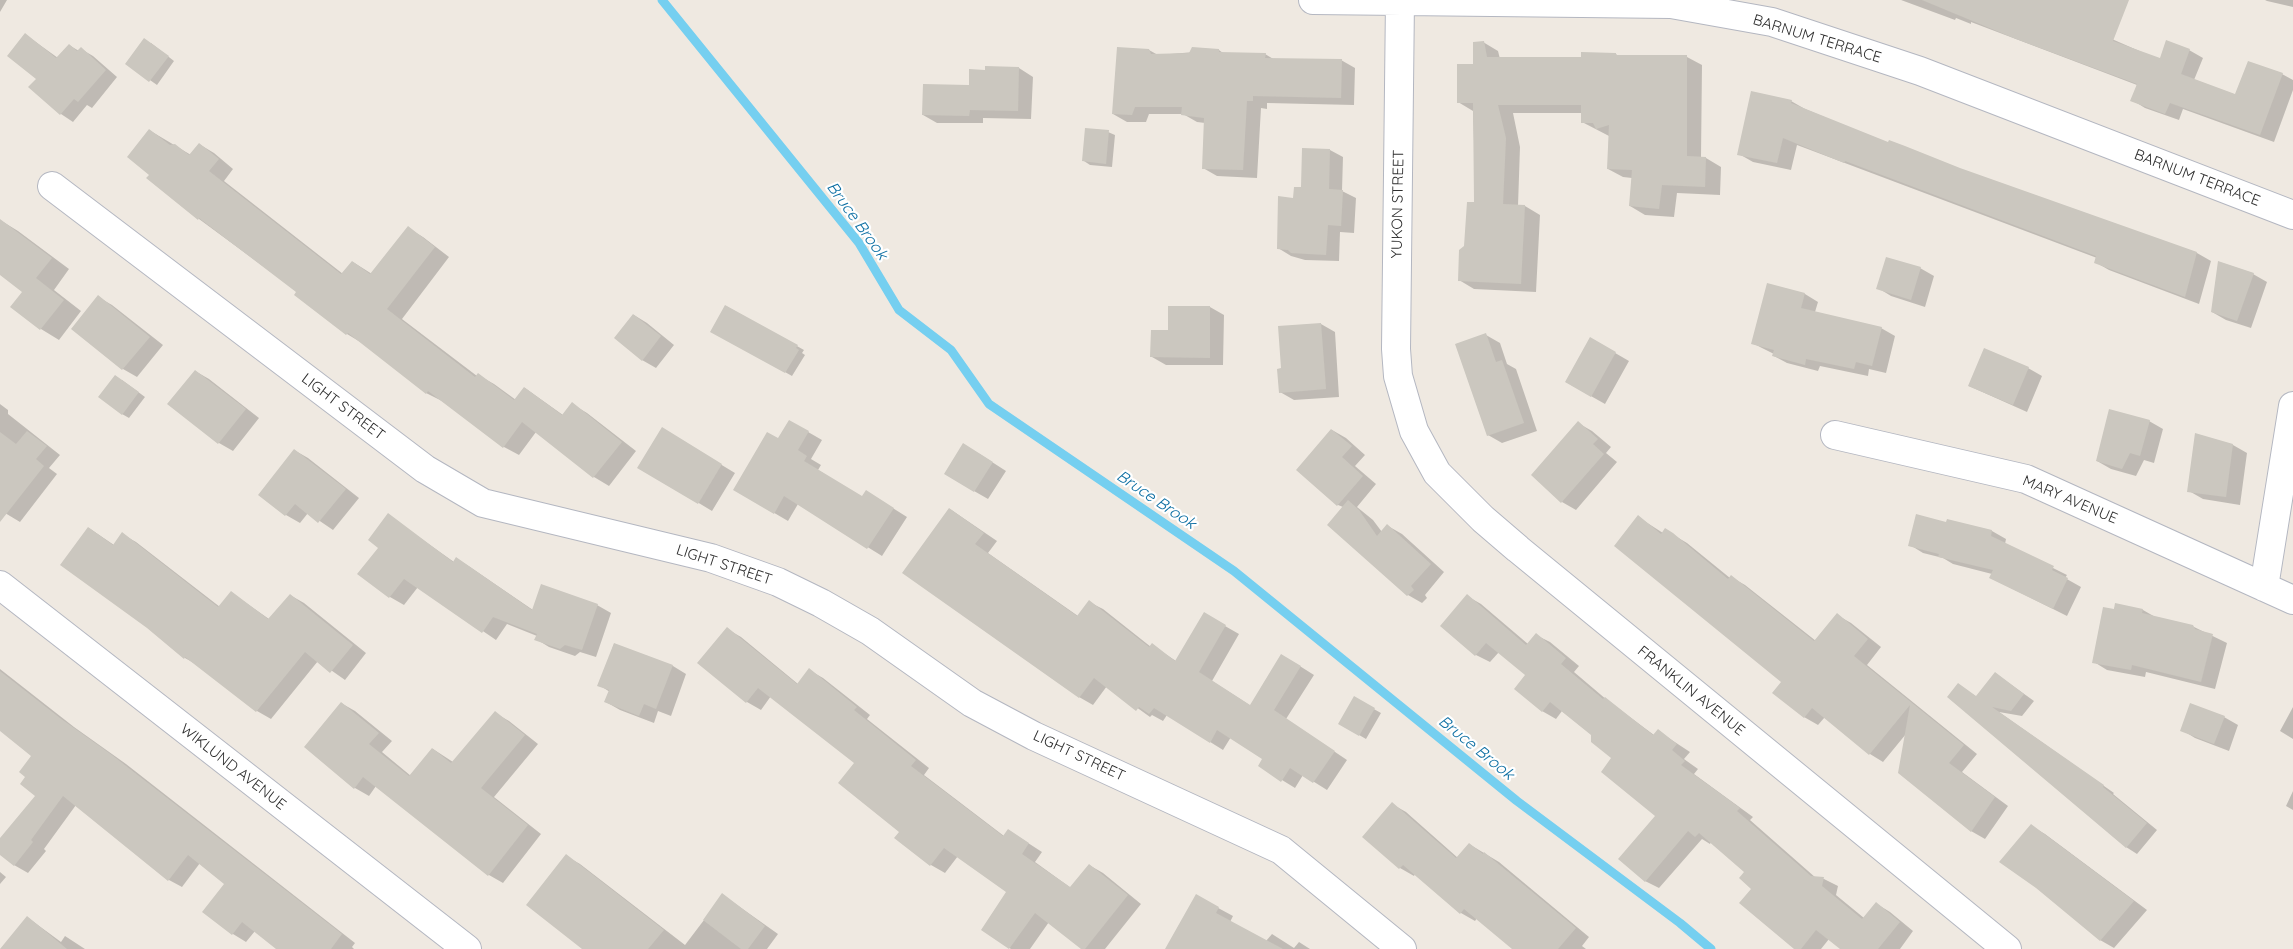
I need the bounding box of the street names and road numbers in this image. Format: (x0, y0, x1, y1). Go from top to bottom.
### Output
street label: BARNUM TERRACE (1751, 11, 1883, 67)
street label: BARNUM TERRACE (2132, 146, 2262, 210)
street label: YUKON STREET (1388, 149, 1408, 259)
street label: LIGHT STREET (298, 370, 388, 444)
street label: MARY AVENUE (2020, 472, 2120, 528)
street label: LIGHT STREET (674, 541, 774, 589)
street label: FRANKLIN AVENUE (1634, 642, 1748, 740)
street label: WIKLUND AVENUE (176, 720, 290, 814)
street label: LIGHT STREET (1030, 727, 1128, 785)

